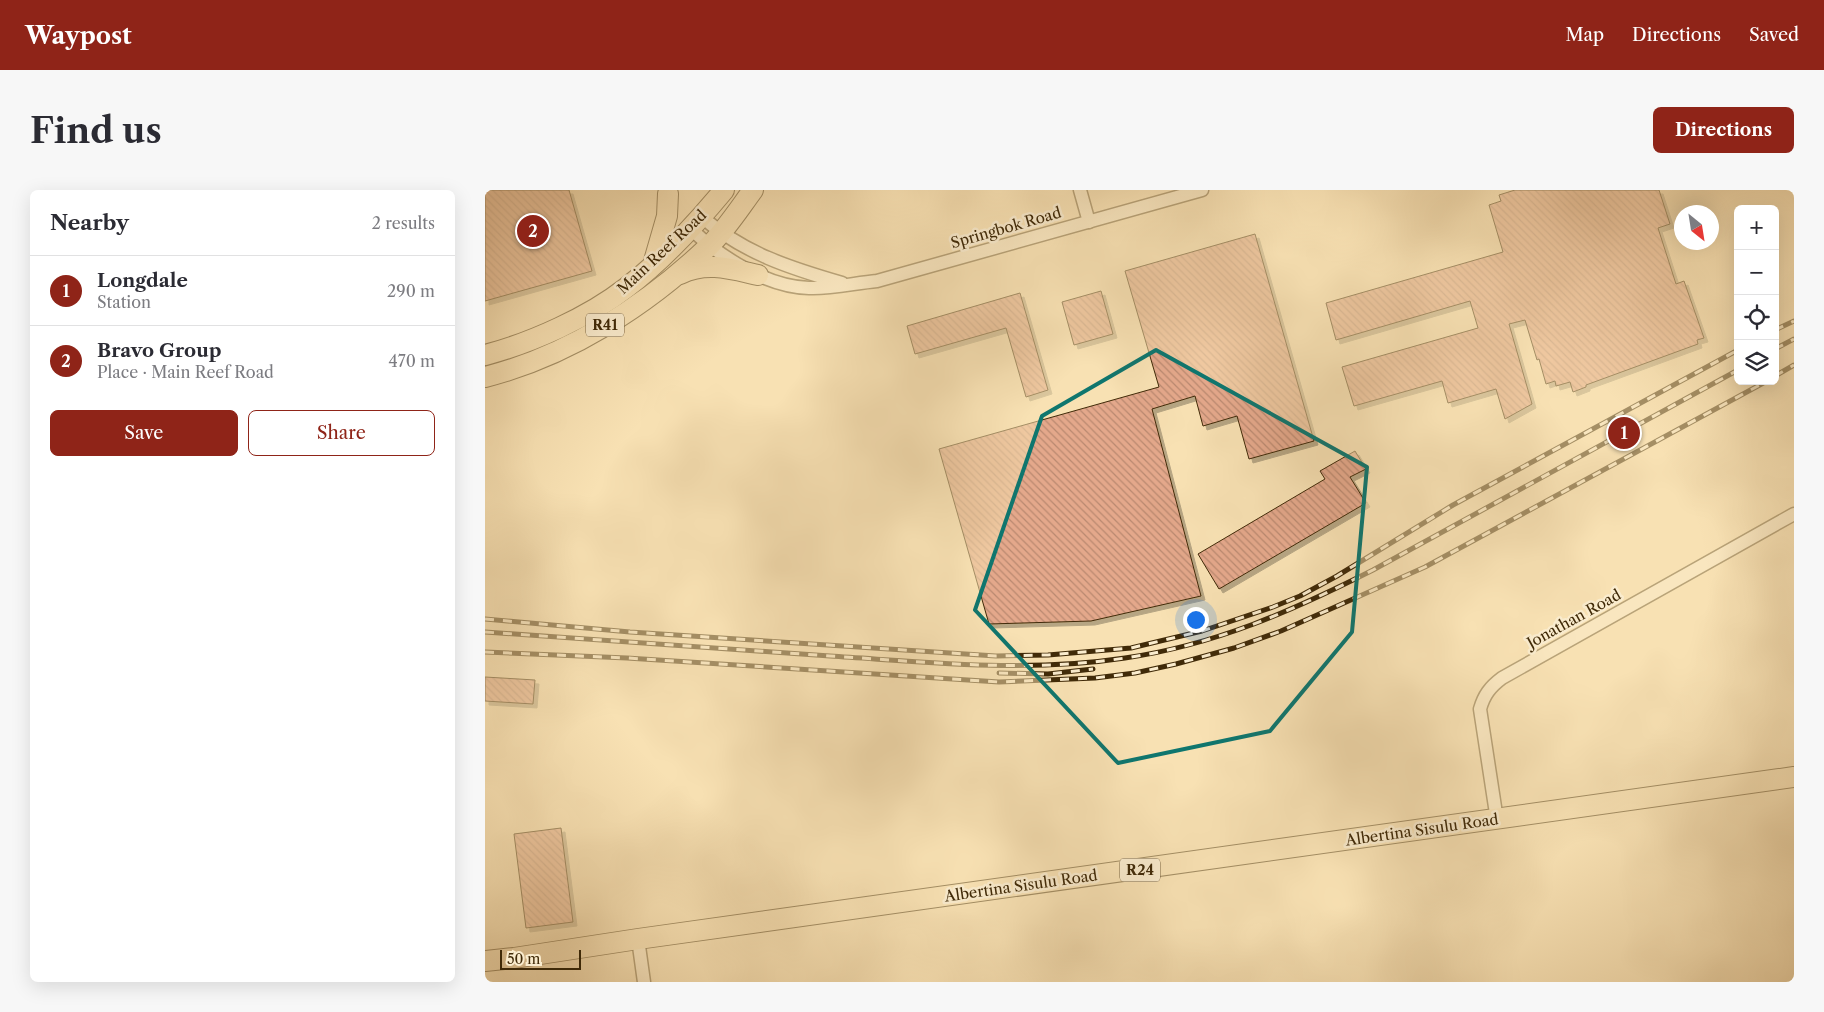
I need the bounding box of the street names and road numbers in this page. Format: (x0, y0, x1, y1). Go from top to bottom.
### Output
street label: Springbok Road (948, 203, 1063, 252)
street label: Main Reef Road (613, 205, 710, 298)
road number: R41 (586, 314, 624, 336)
street label: Jonathan Road (1522, 585, 1624, 653)
street label: Albertina Sisulu Road (1343, 809, 1500, 850)
road number: R24 (1120, 858, 1160, 882)
street label: Albertina Sisulu Road (942, 865, 1099, 906)

